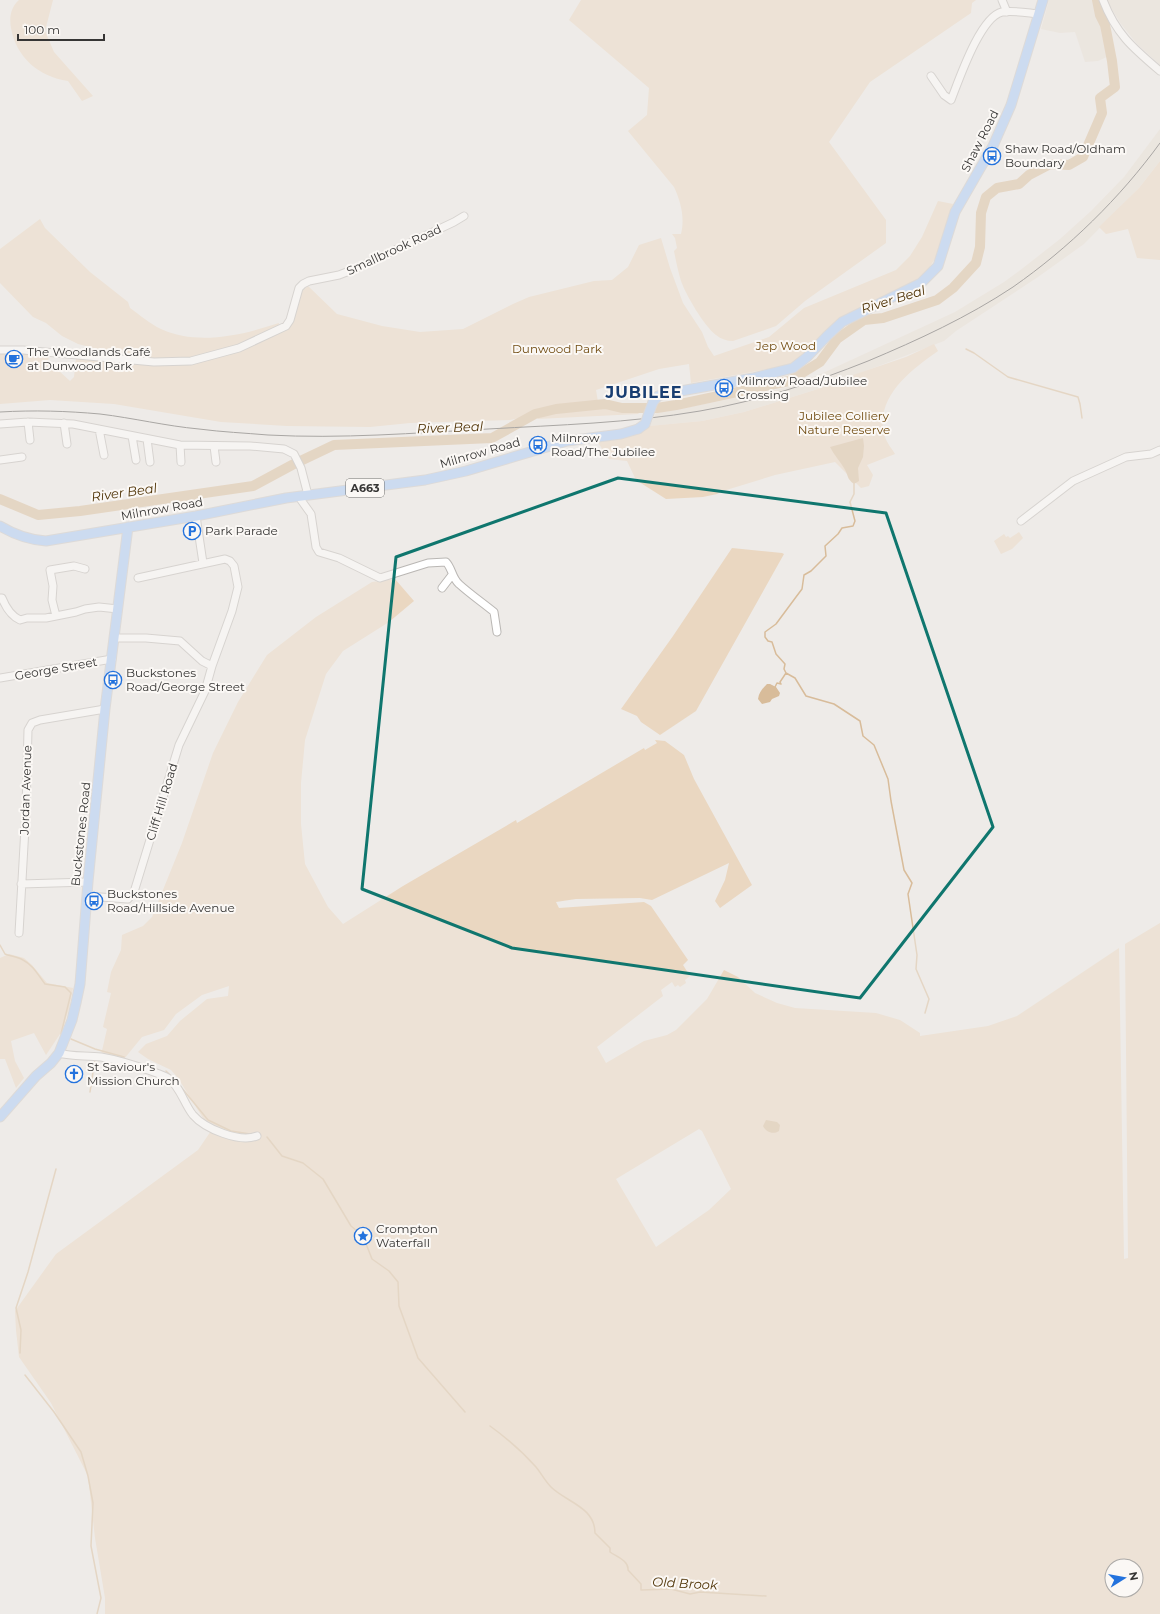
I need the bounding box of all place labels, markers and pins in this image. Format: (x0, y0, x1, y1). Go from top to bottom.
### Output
place label: Shaw Road/Oldham Boundary (1005, 141, 1126, 170)
bus stop icon: Shaw Road/Oldham Boundary (982, 146, 1002, 166)
place label: The Woodlands Café at Dunwood Park (27, 344, 151, 373)
cafe icon: The Woodlands Café at Dunwood Park (4, 349, 24, 369)
place label: Milnrow Road/Jubilee Crossing (737, 373, 867, 402)
bus stop icon: Milnrow Road/Jubilee Crossing (714, 378, 734, 398)
place label: Milnrow Road/The Jubilee (551, 430, 655, 459)
bus stop icon: Milnrow Road/The Jubilee (528, 435, 548, 455)
parking icon: Park Parade (182, 521, 202, 541)
place label: Park Parade (205, 523, 278, 538)
place label: Buckstones Road/George Street (126, 665, 245, 694)
bus stop icon: Buckstones Road/George Street (103, 670, 123, 690)
place label: Buckstones Road/Hillside Avenue (107, 886, 235, 915)
bus stop icon: Buckstones Road/Hillside Avenue (84, 891, 104, 911)
place label: St Saviour's Mission Church (87, 1059, 180, 1088)
church icon: St Saviour's Mission Church (64, 1064, 84, 1084)
place label: Crompton Waterfall (376, 1221, 438, 1250)
place icon: Crompton Waterfall (353, 1226, 373, 1246)

